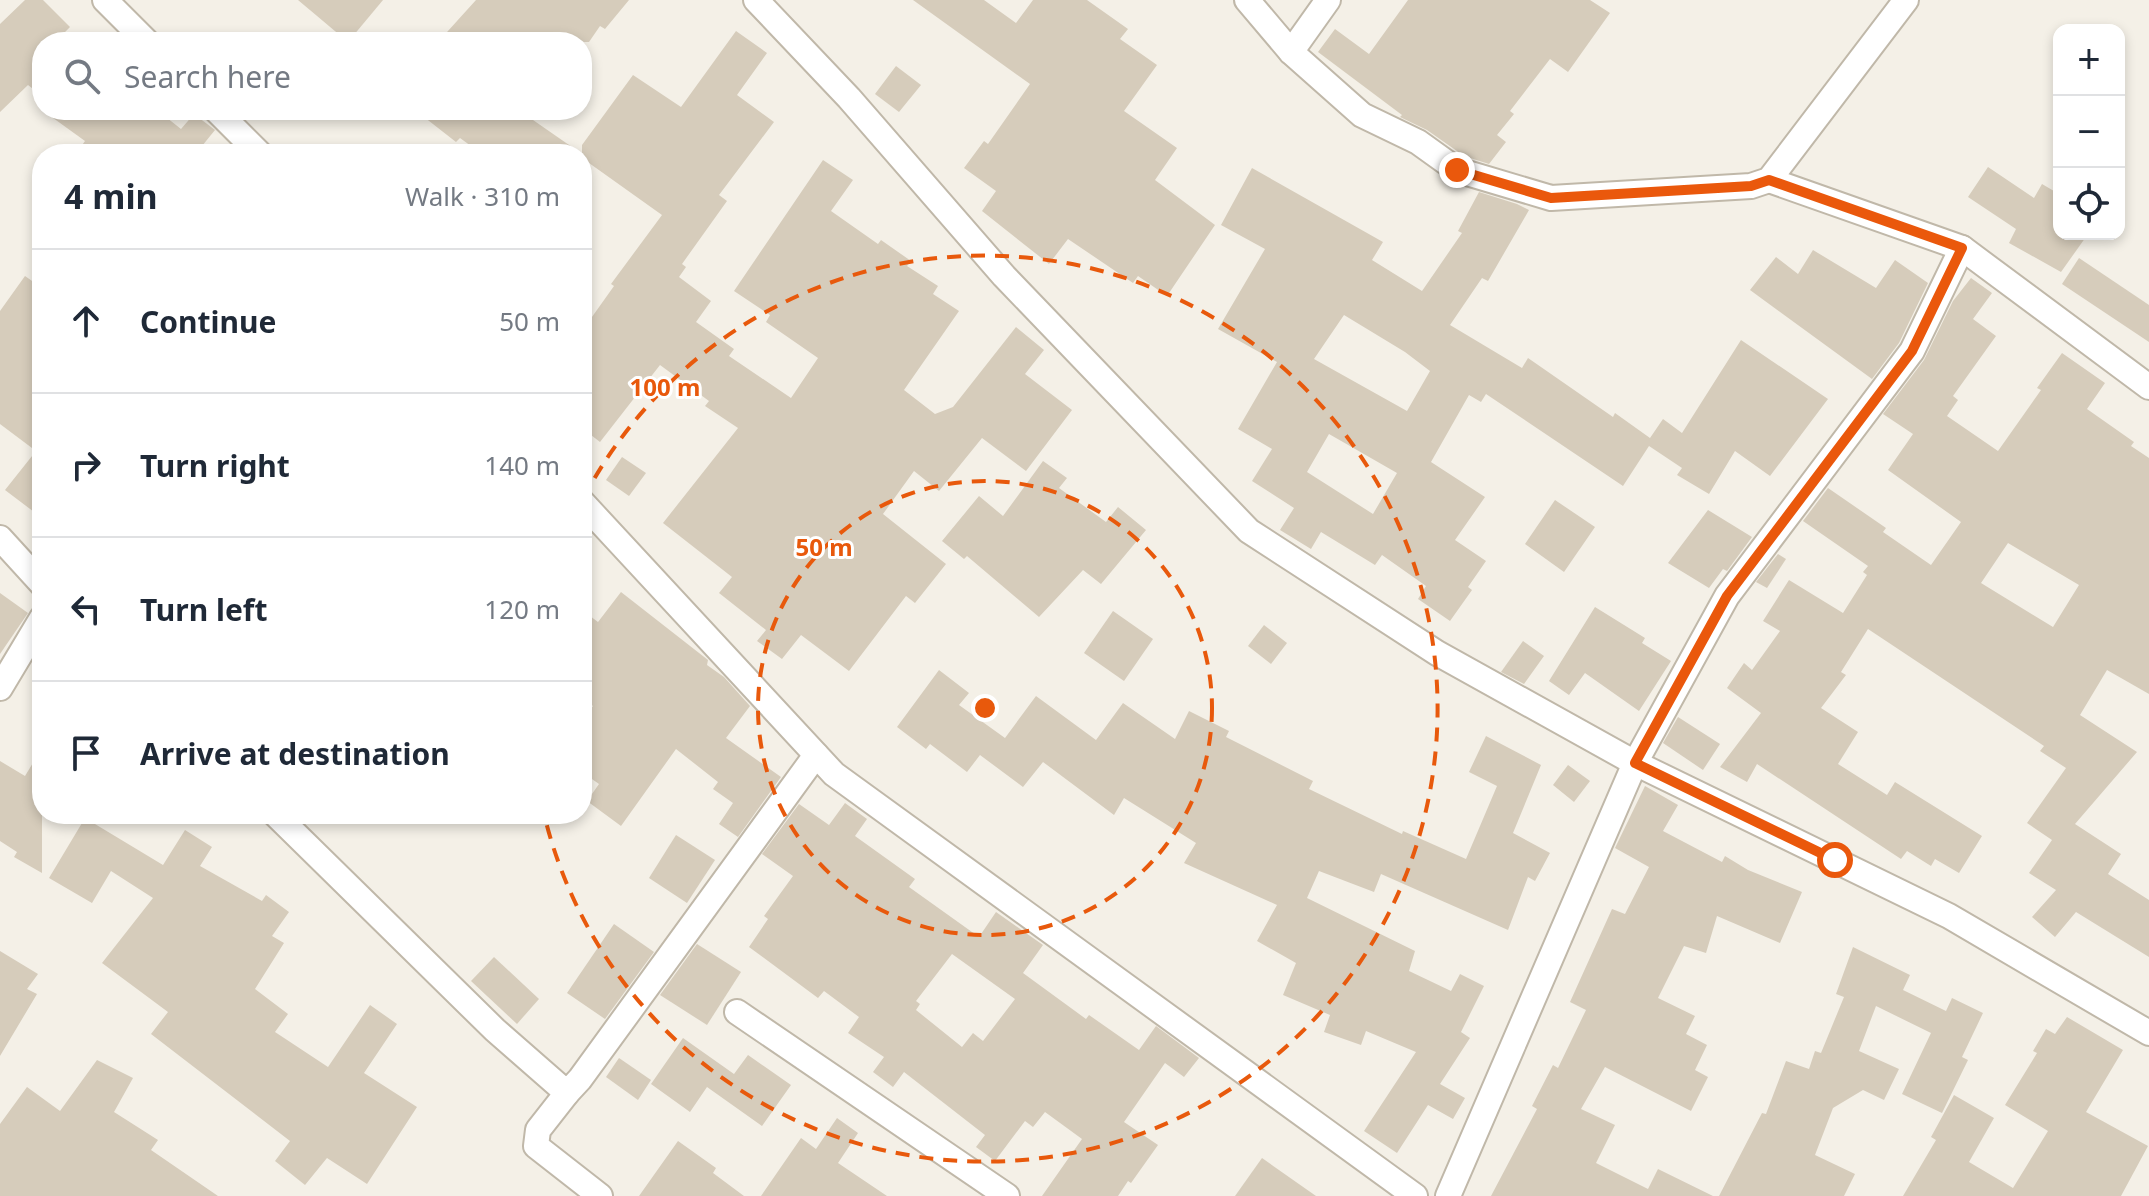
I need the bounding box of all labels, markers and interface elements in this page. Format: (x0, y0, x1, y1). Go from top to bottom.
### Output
map controls (2053, 24, 2125, 240)
button: + (2053, 24, 2125, 96)
search box (32, 32, 592, 120)
icon: search (60, 54, 104, 98)
text: Search here (124, 56, 291, 97)
button: − (2053, 96, 2125, 168)
route end (1439, 152, 1475, 188)
button: locate (2053, 168, 2125, 240)
text: 4 min (64, 173, 158, 219)
text: Walk · 310 m (405, 178, 560, 214)
icon: ahead (64, 299, 108, 343)
text: Continue (140, 301, 276, 342)
text: 50 m (499, 303, 560, 339)
text: 100 m (630, 370, 700, 403)
icon: right (64, 443, 108, 487)
text: Turn right (140, 445, 290, 486)
text: 140 m (484, 447, 560, 483)
text: 50 m (795, 530, 853, 563)
icon: left (64, 587, 108, 631)
text: Turn left (140, 589, 268, 630)
text: 120 m (484, 591, 560, 627)
centre of rings (971, 694, 999, 722)
icon: arrive (64, 731, 108, 775)
text: Arrive at destination (140, 733, 450, 774)
route start (1817, 842, 1853, 878)

